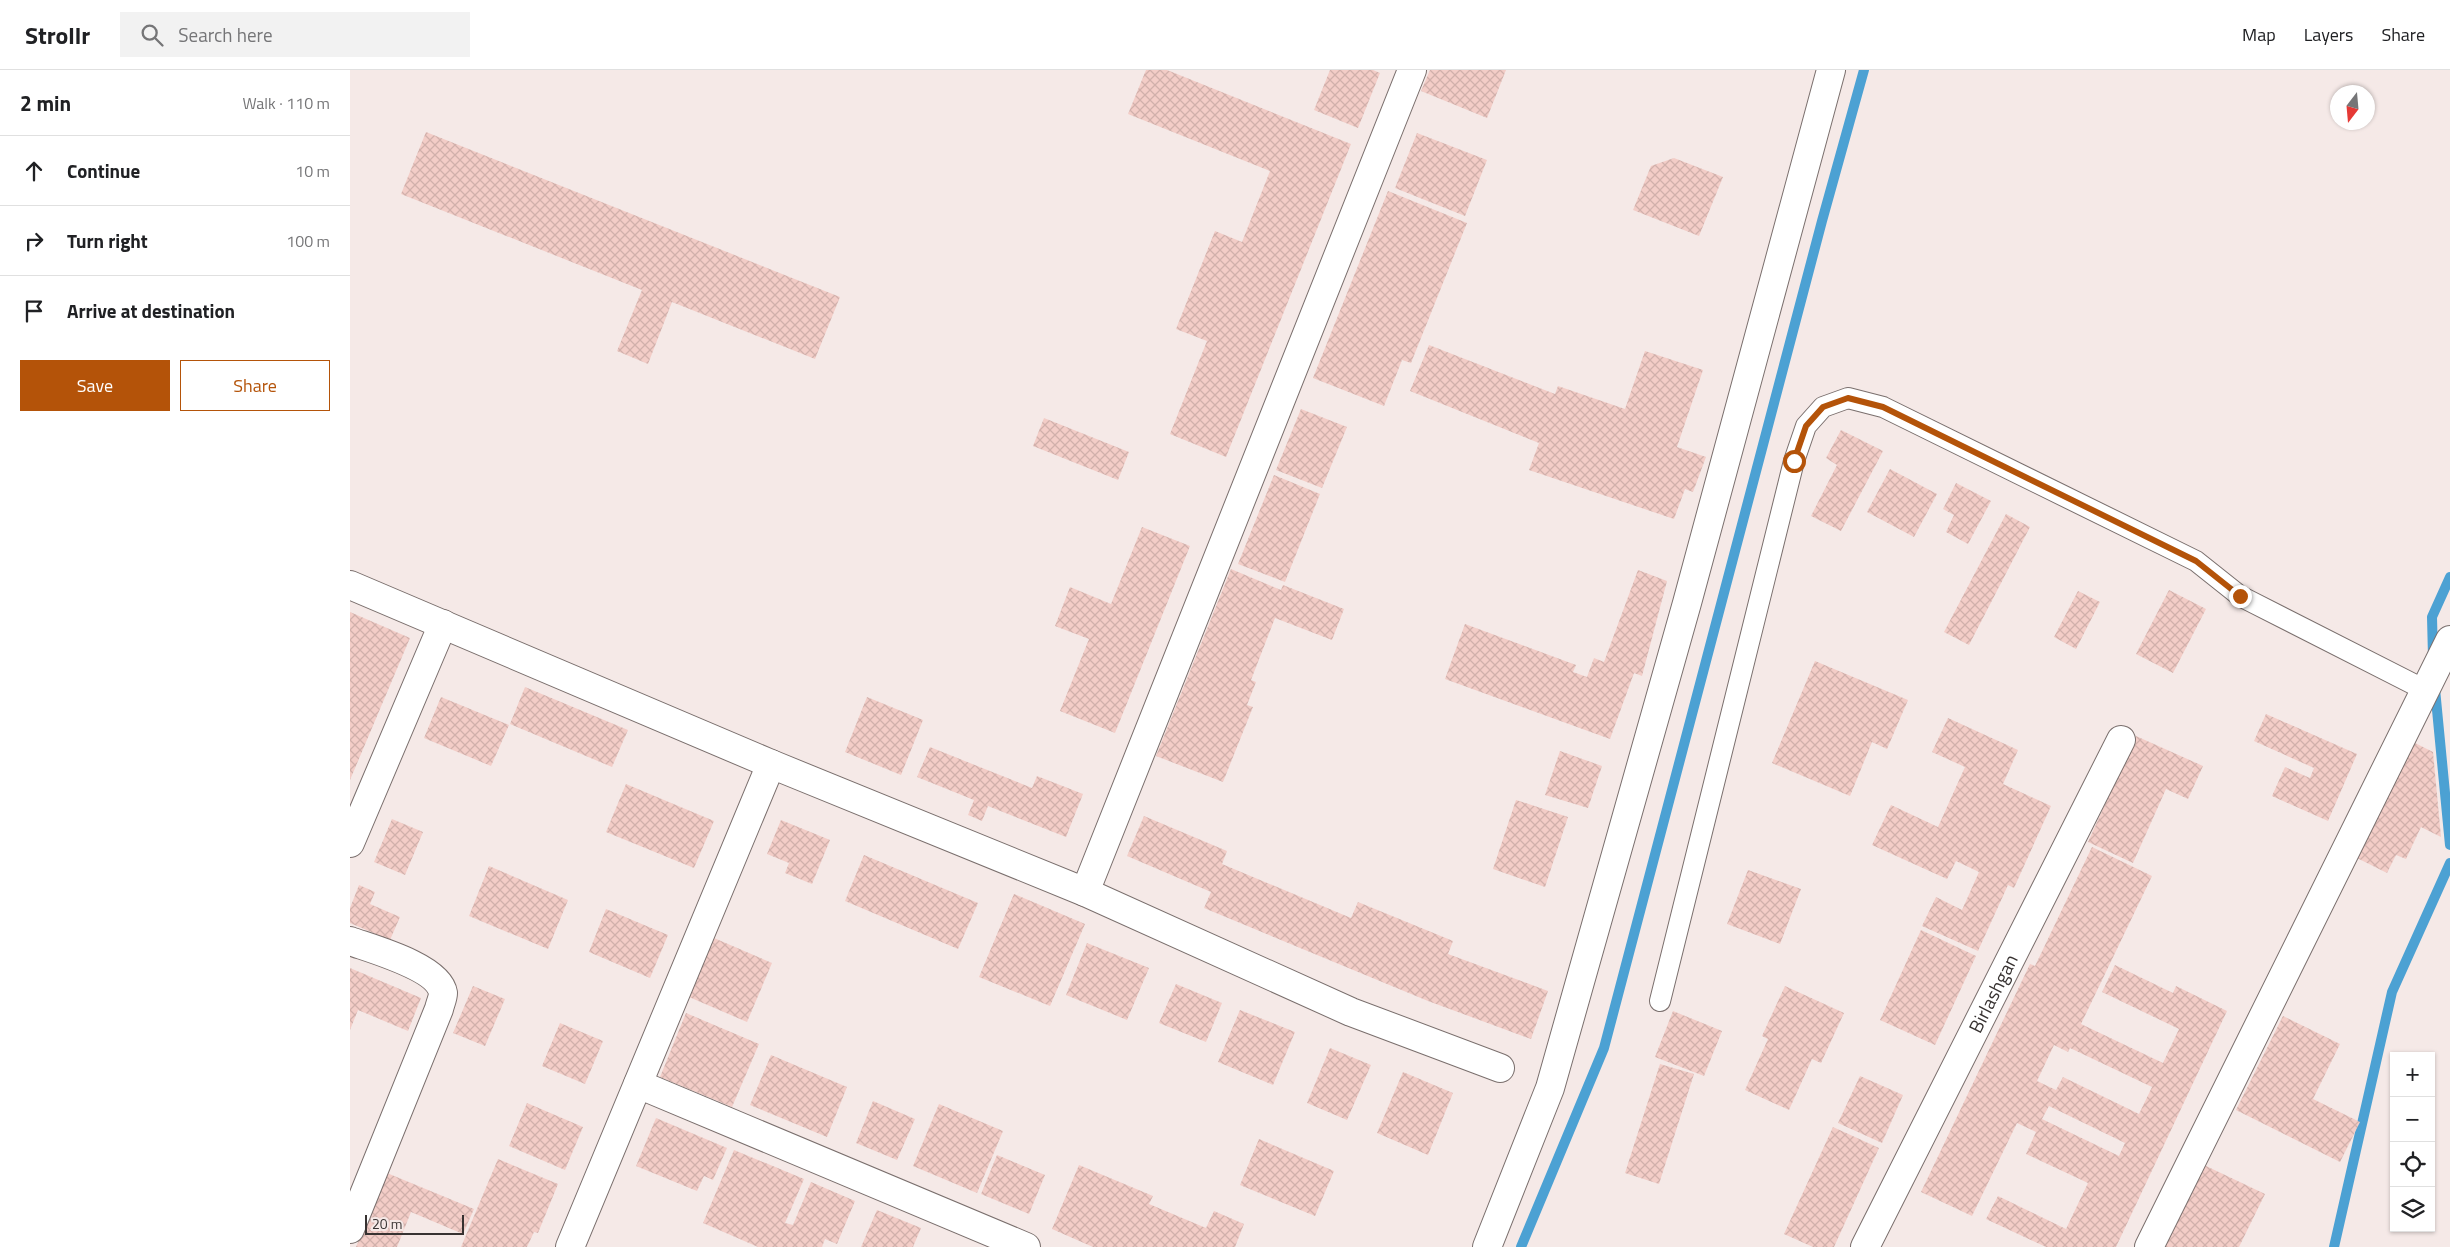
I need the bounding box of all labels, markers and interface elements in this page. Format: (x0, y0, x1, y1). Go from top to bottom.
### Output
search box (120, 12, 470, 57)
text: Strollr (25, 17, 90, 53)
text: Search here (178, 20, 273, 49)
icon: search (138, 21, 166, 49)
text: Map (2242, 21, 2276, 48)
text: Layers (2304, 21, 2353, 48)
text: Share (2381, 21, 2425, 48)
north arrow (2330, 85, 2375, 130)
text: 2 min (20, 87, 71, 119)
text: Walk · 110 m (242, 91, 330, 115)
text: Continue (67, 156, 140, 185)
icon: ahead (20, 157, 48, 185)
text: 10 m (295, 159, 330, 183)
text: Turn right (67, 226, 148, 255)
icon: right (20, 227, 48, 255)
text: 100 m (286, 229, 330, 253)
text: Arrive at destination (67, 296, 235, 325)
icon: arrive (20, 297, 48, 325)
button: Save (20, 360, 170, 411)
button: Share (180, 360, 330, 411)
route start (1783, 450, 1806, 473)
route end (2229, 585, 2252, 608)
street label: Birlashgan (1960, 949, 2025, 1038)
map controls (2390, 1052, 2435, 1232)
button: + (2390, 1052, 2435, 1097)
button: − (2390, 1097, 2435, 1142)
button: locate (2390, 1142, 2435, 1187)
button: layers (2390, 1187, 2435, 1232)
scale bar (365, 1212, 464, 1235)
text: 20 m (372, 1213, 402, 1234)

